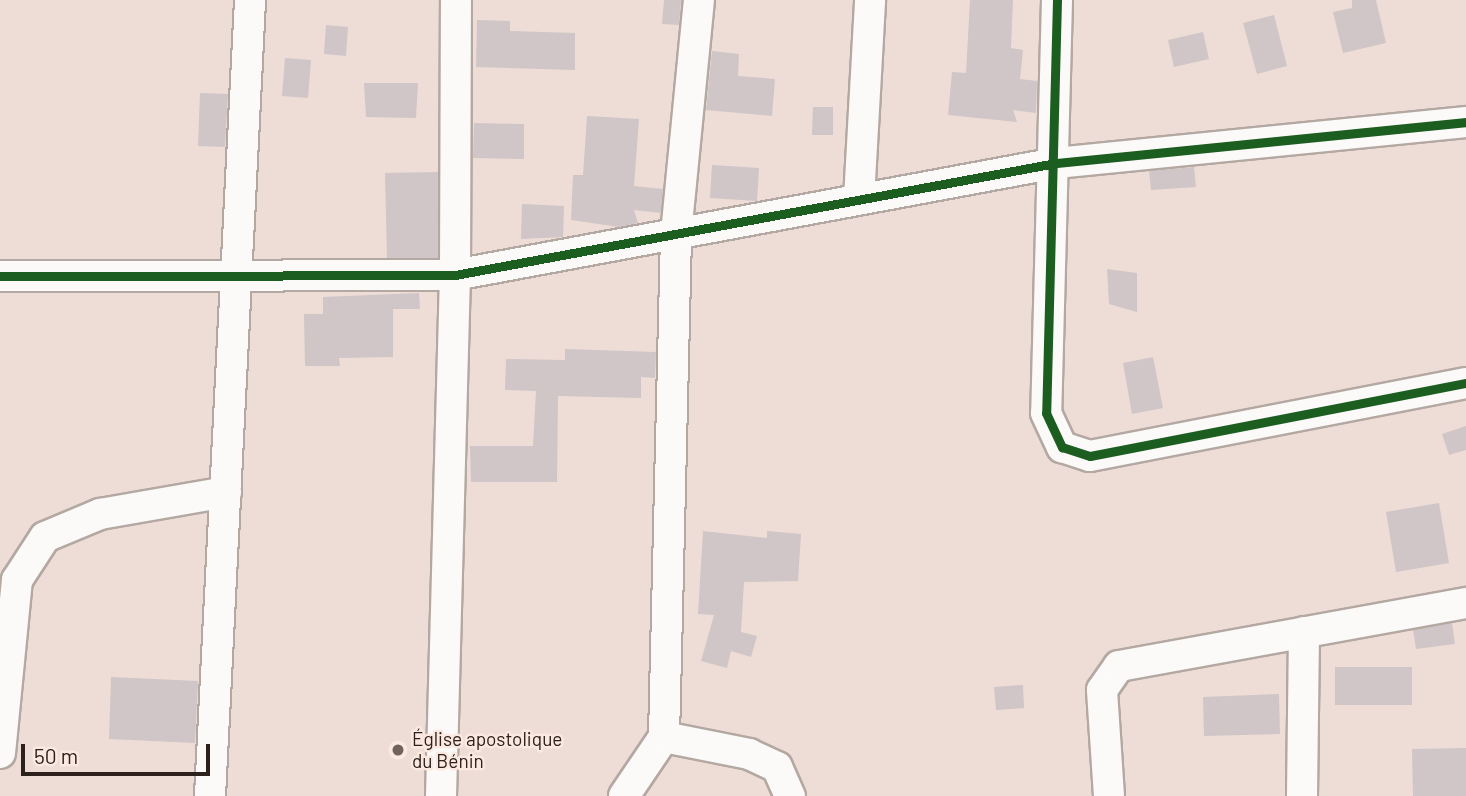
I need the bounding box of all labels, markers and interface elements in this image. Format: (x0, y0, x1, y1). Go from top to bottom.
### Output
place label: Église apostolique du Bénin (412, 728, 562, 772)
scale bar (24, 730, 214, 774)
marker: Église apostolique du Bénin (390, 742, 406, 758)
text: 50 m (34, 743, 78, 768)

